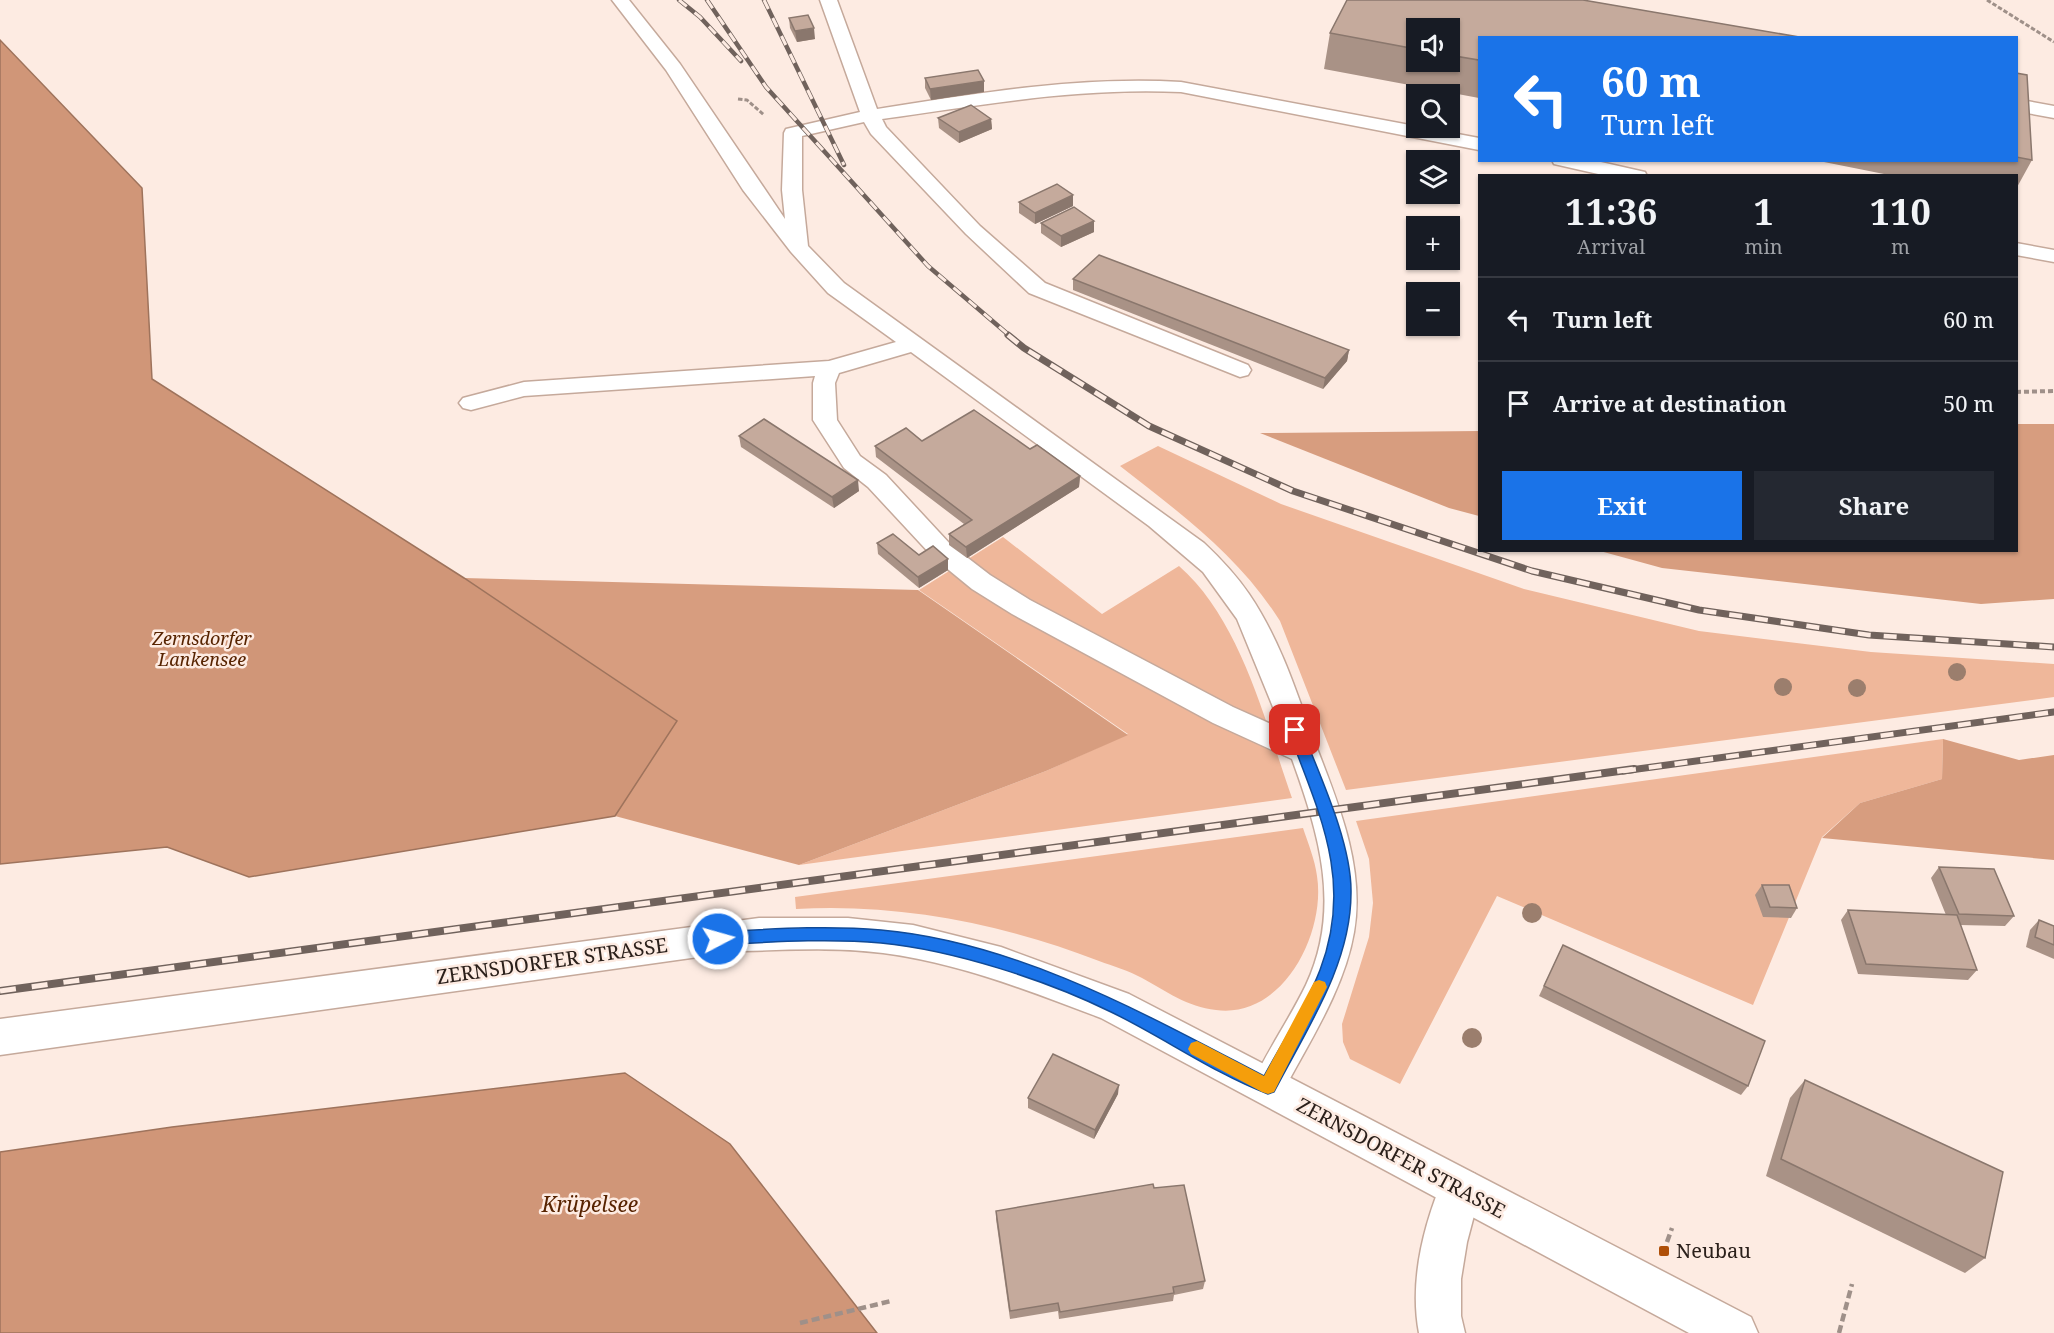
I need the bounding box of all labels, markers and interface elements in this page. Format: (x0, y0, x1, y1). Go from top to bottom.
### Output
map controls (1406, 18, 1460, 336)
button: sound (1406, 18, 1460, 72)
text: 60 m (1601, 52, 1701, 109)
icon: left (1502, 60, 1580, 138)
button: search (1406, 84, 1460, 138)
text: Turn left (1601, 106, 1714, 143)
button: layers (1406, 150, 1460, 204)
text: 11:36 (1565, 187, 1657, 236)
text: 1 (1753, 187, 1774, 236)
text: 110 (1870, 187, 1931, 236)
button: + (1406, 216, 1460, 270)
text: Arrival (1577, 233, 1645, 260)
text: min (1745, 233, 1783, 260)
text: m (1891, 233, 1910, 260)
button: − (1406, 282, 1460, 336)
icon: left (1502, 303, 1535, 336)
text: Turn left (1553, 304, 1652, 334)
text: 60 m (1943, 304, 1994, 334)
icon: arrive (1502, 387, 1535, 420)
text: Arrive at destination (1553, 388, 1787, 418)
text: 50 m (1943, 388, 1994, 418)
button: Exit (1502, 471, 1742, 540)
button: Share (1754, 471, 1994, 540)
water label: Zernsdorfer Lankensee (151, 626, 252, 671)
pin (1269, 704, 1320, 755)
icon: arrive (1278, 713, 1311, 746)
position arrow (686, 907, 750, 971)
street label: ZERNSDORFER STRASSE (435, 931, 669, 990)
street label: ZERNSDORFER STRASSE (1292, 1091, 1510, 1224)
water label: Krüpelsee (541, 1190, 638, 1218)
place label: Neubau (1676, 1237, 1751, 1264)
marker: Neubau (1657, 1244, 1671, 1258)

